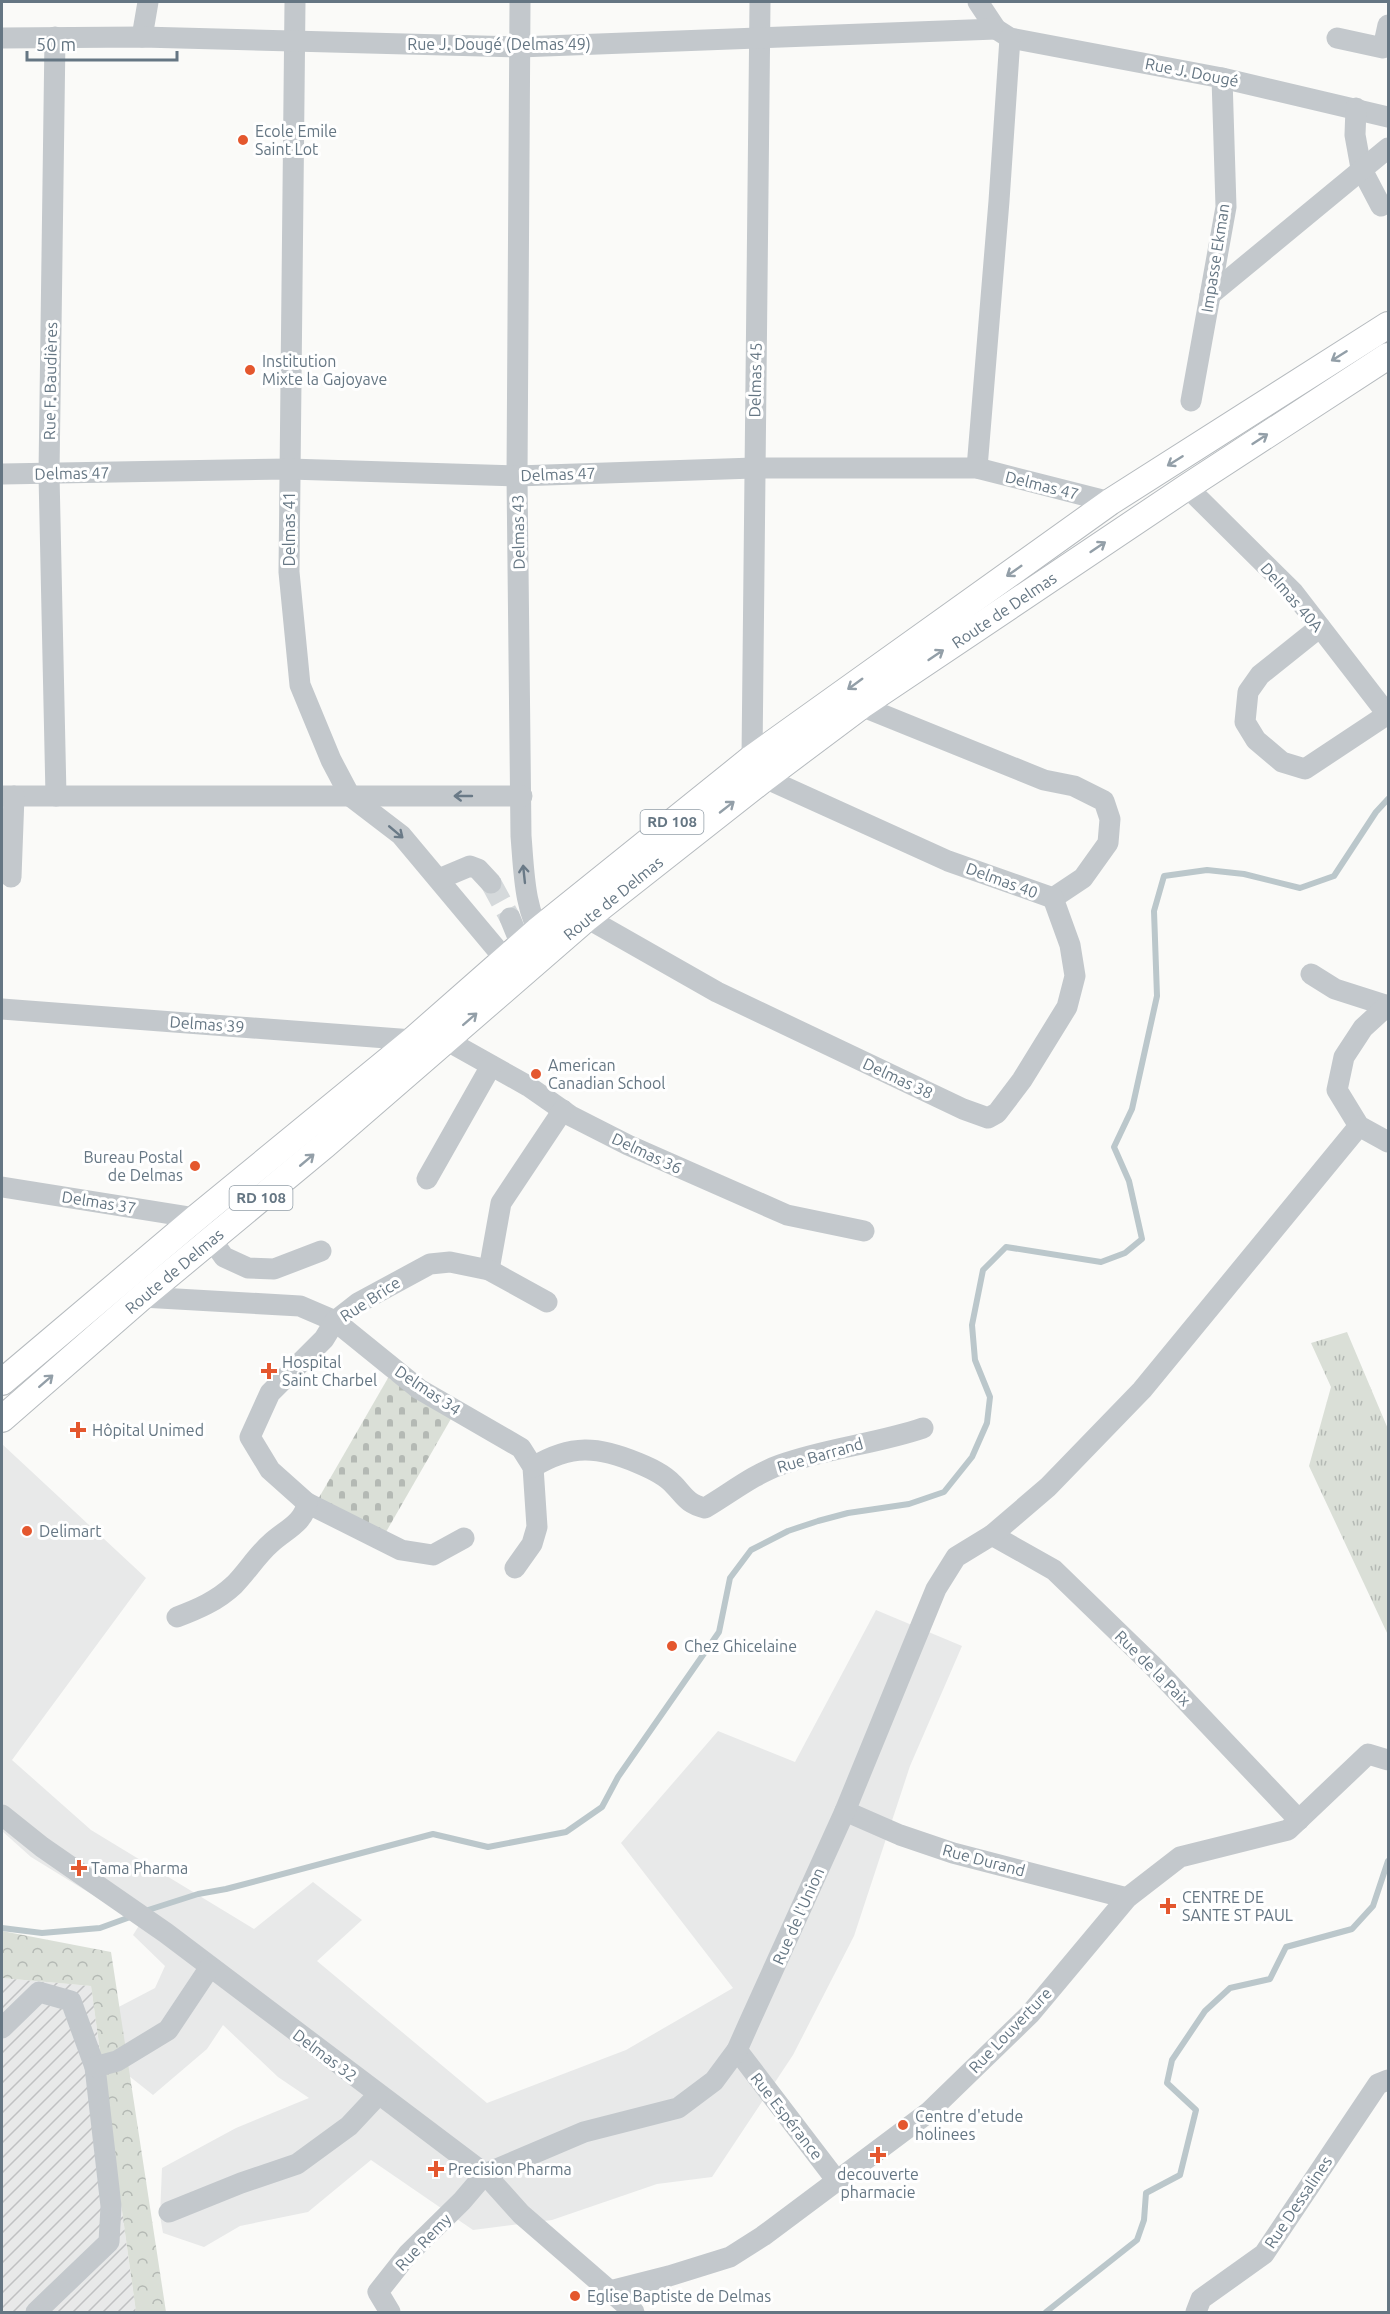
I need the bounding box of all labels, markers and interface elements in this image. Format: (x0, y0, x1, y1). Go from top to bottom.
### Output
scale bar (27, 24, 177, 62)
text: 50 m (36, 34, 76, 54)
street label: Rue J. Dougé (Delmas 49) (407, 35, 591, 54)
street label: Rue J. Dougé (1144, 54, 1240, 90)
place label: Ecole Emile Saint Lot (255, 122, 337, 158)
marker: Ecole Emile Saint Lot (236, 133, 250, 147)
street label: Impasse Ekman (1197, 202, 1233, 314)
street label: Rue F. Baudières (40, 322, 60, 440)
street label: Delmas 45 (745, 342, 765, 418)
one-way arrow (1331, 351, 1348, 363)
place label: Institution Mixte la Gajoyave (262, 352, 387, 388)
marker: Institution Mixte la Gajoyave (243, 363, 257, 377)
one-way arrow (1252, 433, 1269, 446)
one-way arrow (1167, 455, 1184, 467)
street label: Delmas 47 (34, 463, 110, 483)
street label: Delmas 47 (520, 464, 596, 484)
street label: Delmas 47 (1003, 467, 1081, 503)
street label: Delmas 41 (280, 491, 298, 567)
street label: Delmas 43 (508, 494, 528, 570)
one-way arrow (1089, 541, 1105, 553)
street label: Delmas 40A (1257, 559, 1327, 636)
one-way arrow (1006, 564, 1022, 577)
street label: Route de Delmas (948, 568, 1060, 652)
one-way arrow (927, 649, 944, 661)
one-way arrow (847, 678, 863, 690)
one-way arrow (454, 790, 474, 802)
one-way arrow (719, 801, 735, 814)
road number: RD 108 (640, 810, 704, 834)
one-way arrow (388, 825, 403, 839)
street label: Route de Delmas (560, 852, 666, 943)
street label: Delmas 40 (964, 859, 1040, 901)
one-way arrow (518, 864, 529, 884)
street label: Delmas 39 (169, 1012, 245, 1036)
one-way arrow (462, 1012, 477, 1026)
street label: Delmas 38 (860, 1054, 936, 1102)
place label: American Canadian School (548, 1056, 666, 1092)
marker: American Canadian School (529, 1067, 543, 1081)
street label: Delmas 36 (609, 1129, 685, 1177)
place label: Bureau Postal de Delmas (83, 1148, 183, 1184)
one-way arrow (299, 1153, 314, 1167)
marker: Bureau Postal de Delmas (188, 1159, 202, 1173)
road number: RD 108 (230, 1186, 292, 1210)
street label: Delmas 37 (61, 1187, 137, 1217)
street label: Route de Delmas (121, 1225, 227, 1317)
street label: Rue Brice (337, 1273, 403, 1325)
place label: Hospital Saint Charbel (282, 1353, 377, 1389)
marker: Hospital Saint Charbel (260, 1362, 278, 1380)
street label: Delmas 34 (392, 1362, 464, 1418)
one-way arrow (38, 1374, 53, 1388)
marker: Hôpital Unimed (69, 1421, 87, 1439)
place label: Hôpital Unimed (92, 1421, 204, 1439)
street label: Rue Barrand (775, 1434, 865, 1476)
place label: Delimart (39, 1522, 102, 1540)
marker: Delimart (20, 1524, 34, 1538)
street label: Rue de la Paix (1112, 1627, 1194, 1709)
place label: Chez Ghicelaine (684, 1637, 797, 1655)
marker: Chez Ghicelaine (665, 1639, 679, 1653)
street label: Rue Durand (941, 1840, 1027, 1880)
place label: Tama Pharma (91, 1859, 188, 1877)
marker: Tama Pharma (72, 1861, 86, 1875)
street label: Rue de l'Union (769, 1865, 827, 1967)
place label: CENTRE DE SANTE ST PAUL (1182, 1888, 1293, 1924)
marker: CENTRE DE SANTE ST PAUL (1159, 1897, 1177, 1915)
street label: Rue Louverture (965, 1984, 1055, 2076)
street label: Delmas 32 (290, 2025, 360, 2085)
street label: Rue Espérance (747, 2069, 827, 2163)
place label: Centre d'etude holinees (915, 2107, 1023, 2143)
marker: Centre d'etude holinees (896, 2118, 910, 2132)
marker: decouverte pharmacie (871, 2148, 885, 2162)
street label: Rue Dessalines (1261, 2153, 1335, 2251)
place label: Precision Pharma (448, 2160, 572, 2178)
marker: Precision Pharma (429, 2162, 443, 2176)
place label: decouverte pharmacie (837, 2165, 919, 2201)
street label: Rue Remy (392, 2210, 455, 2274)
place label: Eglise Baptiste de Delmas (587, 2287, 771, 2305)
marker: Eglise Baptiste de Delmas (568, 2289, 582, 2303)

